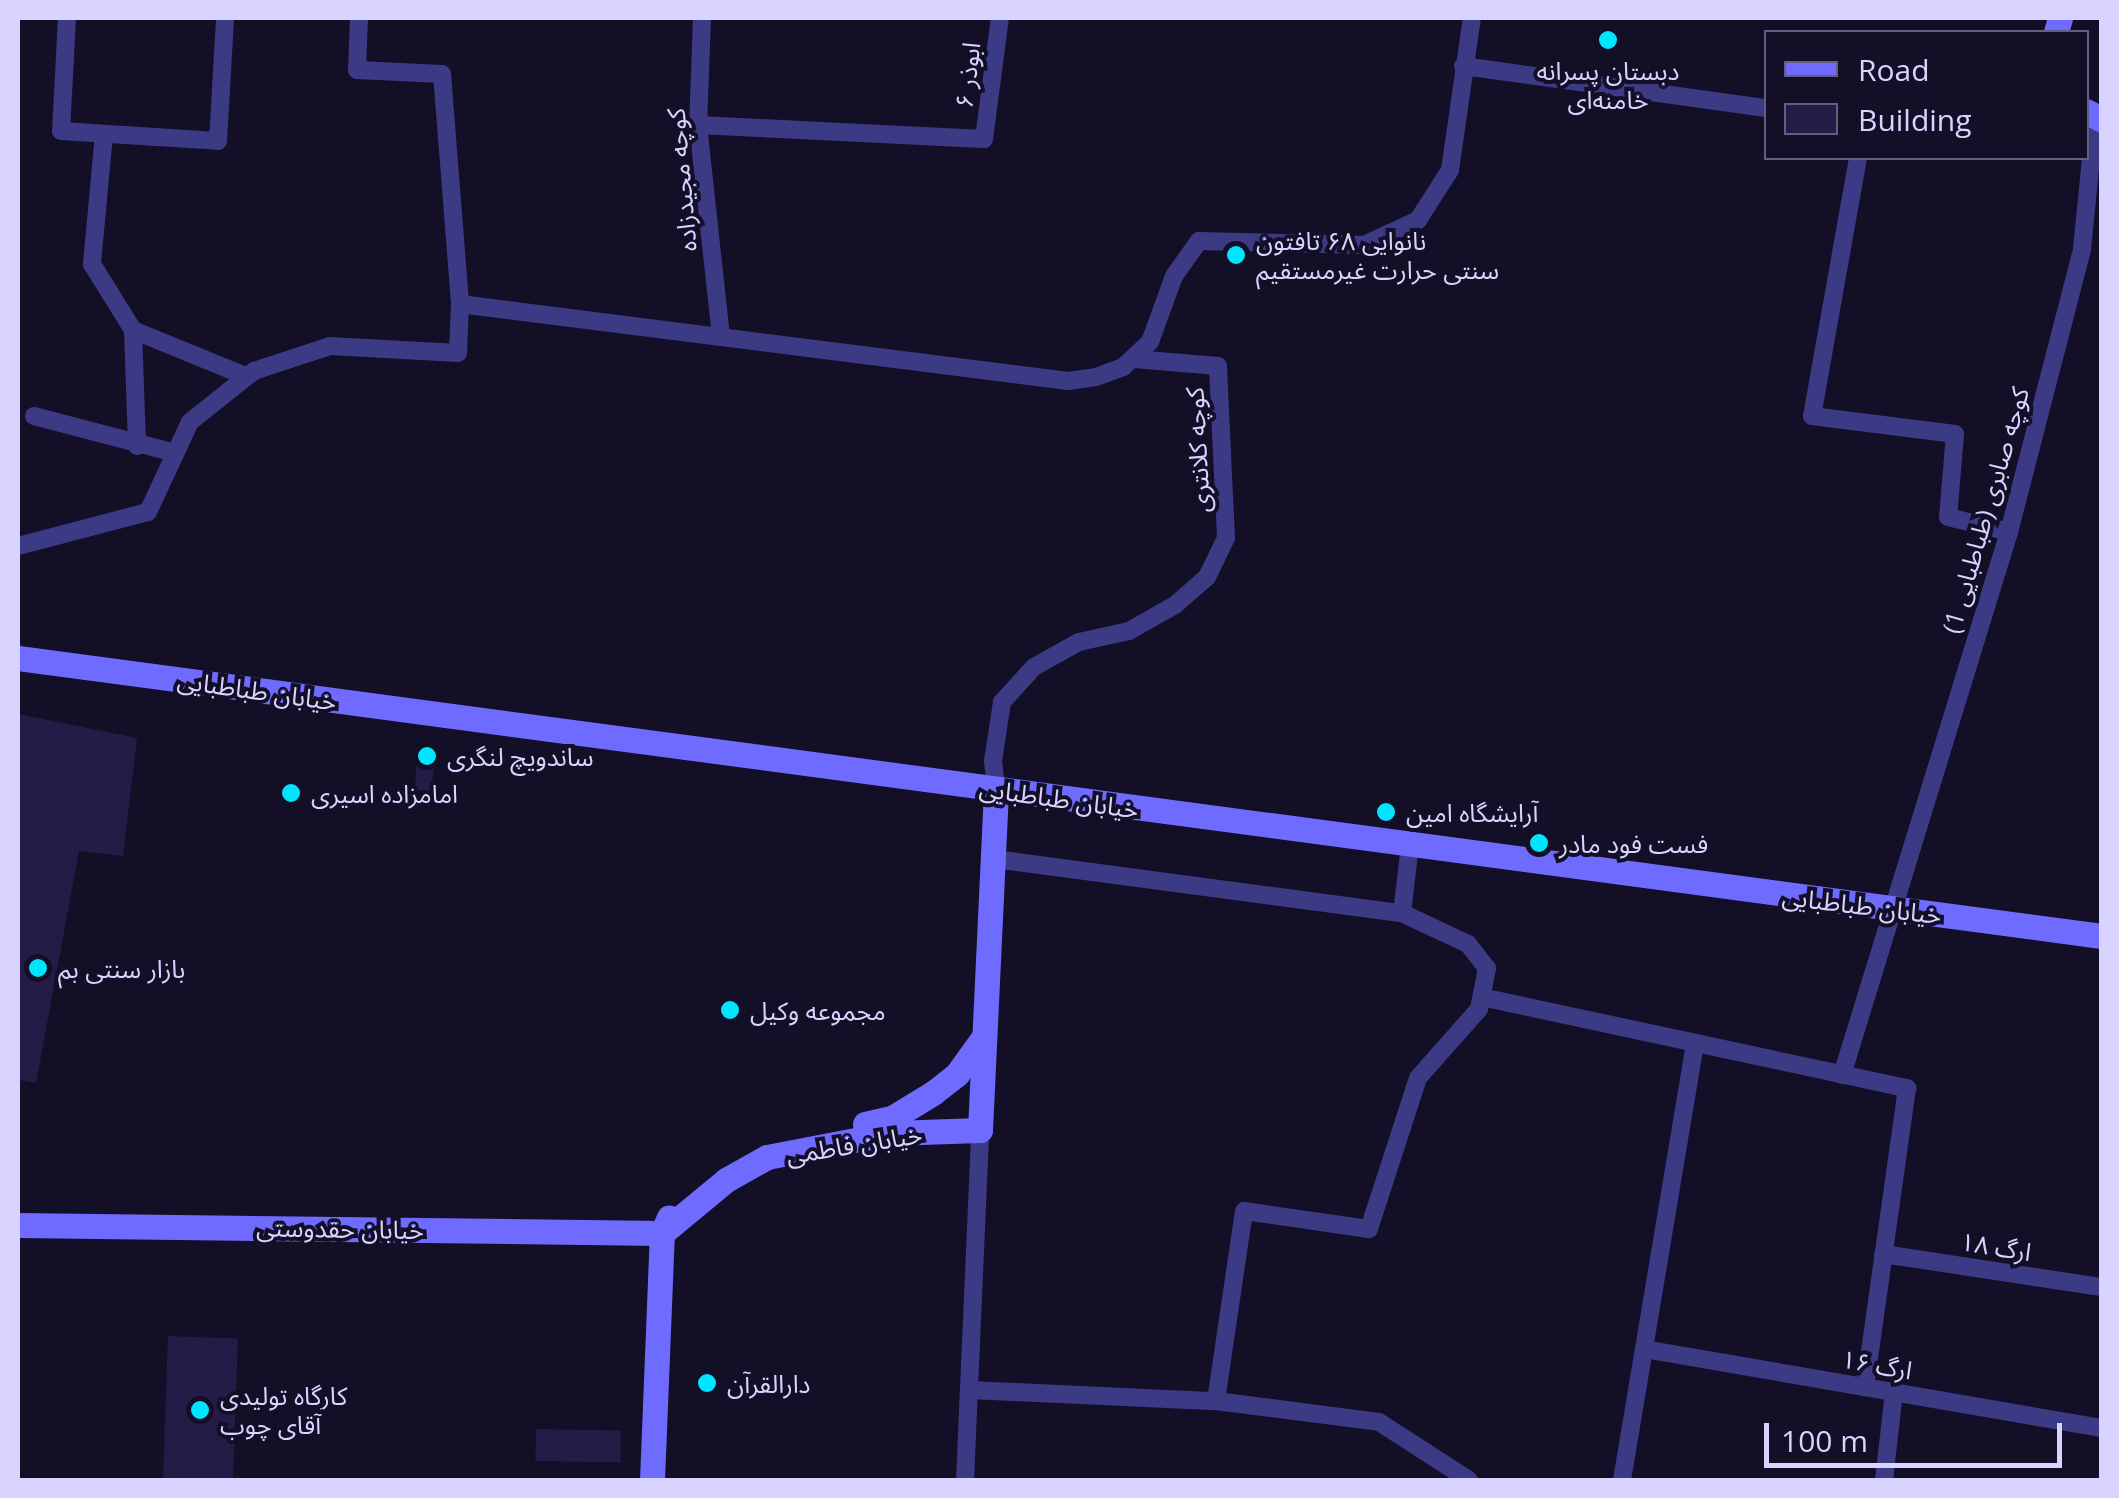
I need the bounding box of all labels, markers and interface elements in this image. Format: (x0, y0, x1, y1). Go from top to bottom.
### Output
marker: دبستان پسرانه خامنه‌ای (1597, 29, 1619, 51)
legend (1764, 30, 2089, 160)
street label: ابوذر ۶ (948, 40, 986, 110)
text: Road (1858, 49, 1930, 90)
place label: دبستان پسرانه خامنه‌ای (1537, 56, 1679, 115)
text: Building (1858, 99, 1972, 140)
street label: کوچه مجیدزاده (660, 107, 702, 253)
place label: نانوایی ۶۸ تافتون سنتی حرارت غیرمستقیم (1256, 226, 1499, 285)
marker: نانوایی ۶۸ تافتون سنتی حرارت غیرمستقیم (1225, 244, 1247, 266)
street label: کوچه صابری (طباطبایی 1) (1936, 384, 2034, 636)
street label: کوچه کلانتری (1179, 386, 1215, 514)
street label: خیابان طباطبایی (176, 664, 338, 716)
place label: ساندویچ لنگری (447, 741, 594, 771)
marker: ساندویچ لنگری (416, 745, 438, 767)
street label: خیابان طباطبایی (978, 772, 1140, 824)
place label: امامزاده اسیری (311, 778, 458, 808)
marker: امامزاده اسیری (280, 782, 302, 804)
place label: آرایشگاه امین (1406, 797, 1538, 827)
marker: آرایشگاه امین (1375, 801, 1397, 823)
place label: فست فود مادر (1559, 828, 1708, 858)
marker: فست فود مادر (1528, 832, 1550, 854)
street label: خیابان طباطبایی (1781, 880, 1943, 930)
place label: بازار سنتی بم (58, 953, 185, 983)
marker: بازار سنتی بم (27, 957, 49, 979)
place label: مجموعه وکیل (750, 995, 886, 1025)
marker: مجموعه وکیل (719, 999, 741, 1021)
street label: خیابان فاطمی (784, 1118, 924, 1170)
street label: خیابان حقدوستی (256, 1212, 424, 1244)
street label: ارگ ۱۸ (1959, 1226, 2033, 1266)
street label: ارگ ۱۶ (1839, 1343, 1915, 1385)
place label: دارالقرآن (727, 1368, 811, 1398)
marker: دارالقرآن (696, 1372, 718, 1394)
place label: کارگاه تولیدی آقای چوب (220, 1381, 347, 1440)
marker: کارگاه تولیدی آقای چوب (189, 1399, 211, 1421)
scale bar (1769, 1403, 2066, 1465)
text: 100 m (1781, 1420, 1868, 1461)

